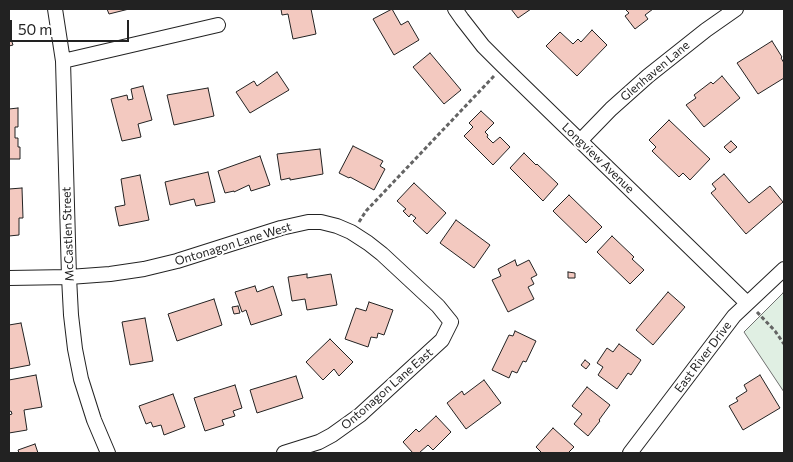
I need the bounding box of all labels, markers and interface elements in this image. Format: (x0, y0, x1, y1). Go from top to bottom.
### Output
scale bar (12, 10, 131, 42)
text: 50 m (18, 20, 52, 38)
street label: Glenhaven Lane (617, 38, 693, 104)
street label: Longview Avenue (559, 120, 637, 196)
street label: McCastlen Street (59, 186, 77, 282)
street label: Ontonagon Lane West (173, 219, 293, 269)
street label: East River Drive (672, 319, 734, 395)
street label: Ontonagon Lane East (338, 345, 436, 433)

